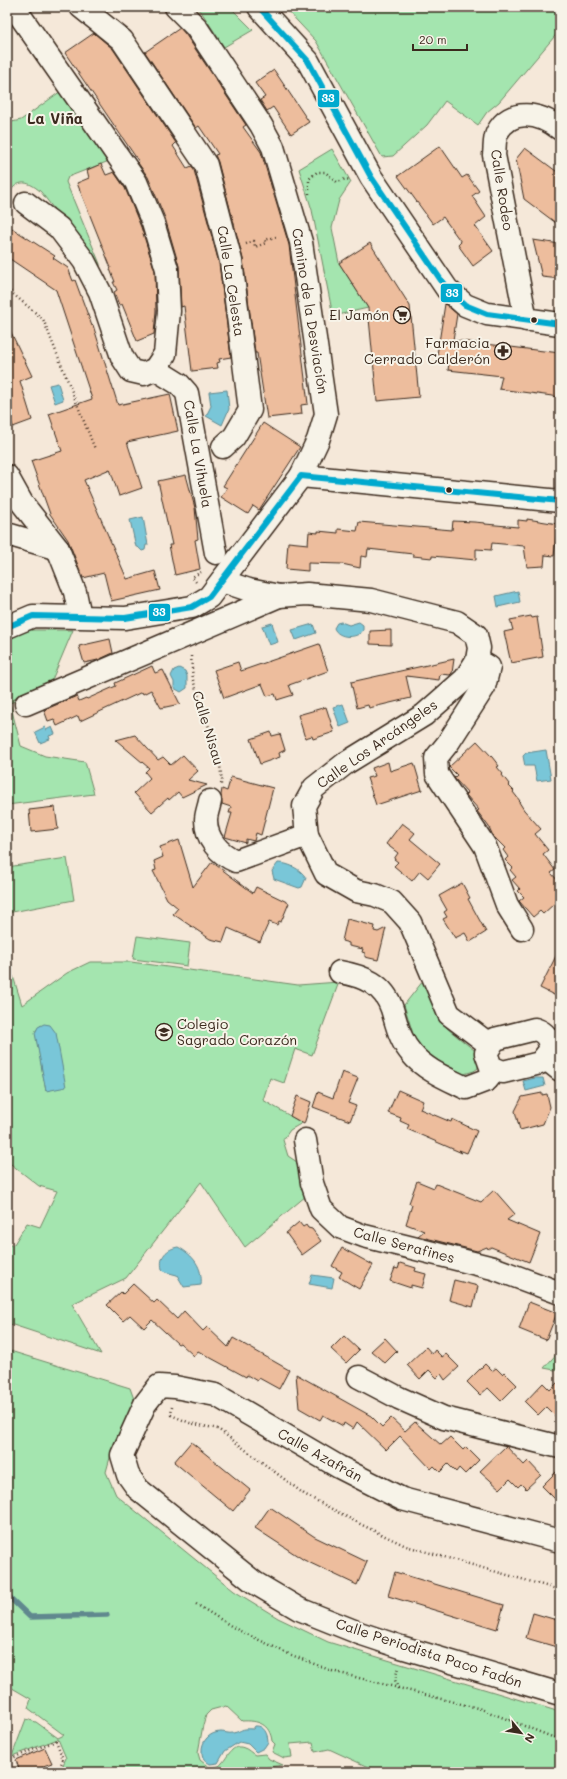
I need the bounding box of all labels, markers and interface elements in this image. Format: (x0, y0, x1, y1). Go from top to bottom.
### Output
scale bar (413, 26, 467, 52)
text: 20 m (419, 31, 447, 47)
line badge: 33 (317, 89, 340, 108)
text: 33 (321, 90, 335, 105)
district label: La Viña (27, 108, 83, 128)
street label: Calle Rodeo (487, 148, 518, 232)
street label: Calle La Celesta (213, 224, 250, 338)
street label: Camino de la Desviación (288, 227, 333, 395)
line badge: 33 (440, 283, 463, 303)
text: 33 (445, 285, 459, 300)
place label: El Jamón (329, 305, 389, 324)
supermarket icon: El Jamón (392, 305, 412, 325)
unlabelled marker (529, 315, 539, 325)
place label: Farmacia Cerrado Calderón (364, 333, 490, 368)
pharmacy icon: Farmacia Cerrado Calderón (493, 341, 513, 361)
street label: Calle La Vihuela (180, 398, 217, 509)
unlabelled marker (444, 485, 454, 495)
line badge: 33 (148, 603, 171, 622)
text: 33 (152, 604, 166, 619)
street label: Calle Nisau (188, 688, 229, 767)
street label: Calle Los Arcángeles (313, 695, 441, 792)
place label: Colegio Sagrado Corazón (177, 1014, 297, 1049)
school or university icon: Colegio Sagrado Corazón (154, 1022, 174, 1042)
street label: Calle Serafines (351, 1222, 457, 1267)
street label: Calle Azafrán (275, 1423, 366, 1486)
street label: Calle Periodista Paco Fadón (334, 1613, 525, 1692)
north arrow (501, 1713, 541, 1753)
text: N (522, 1731, 539, 1746)

